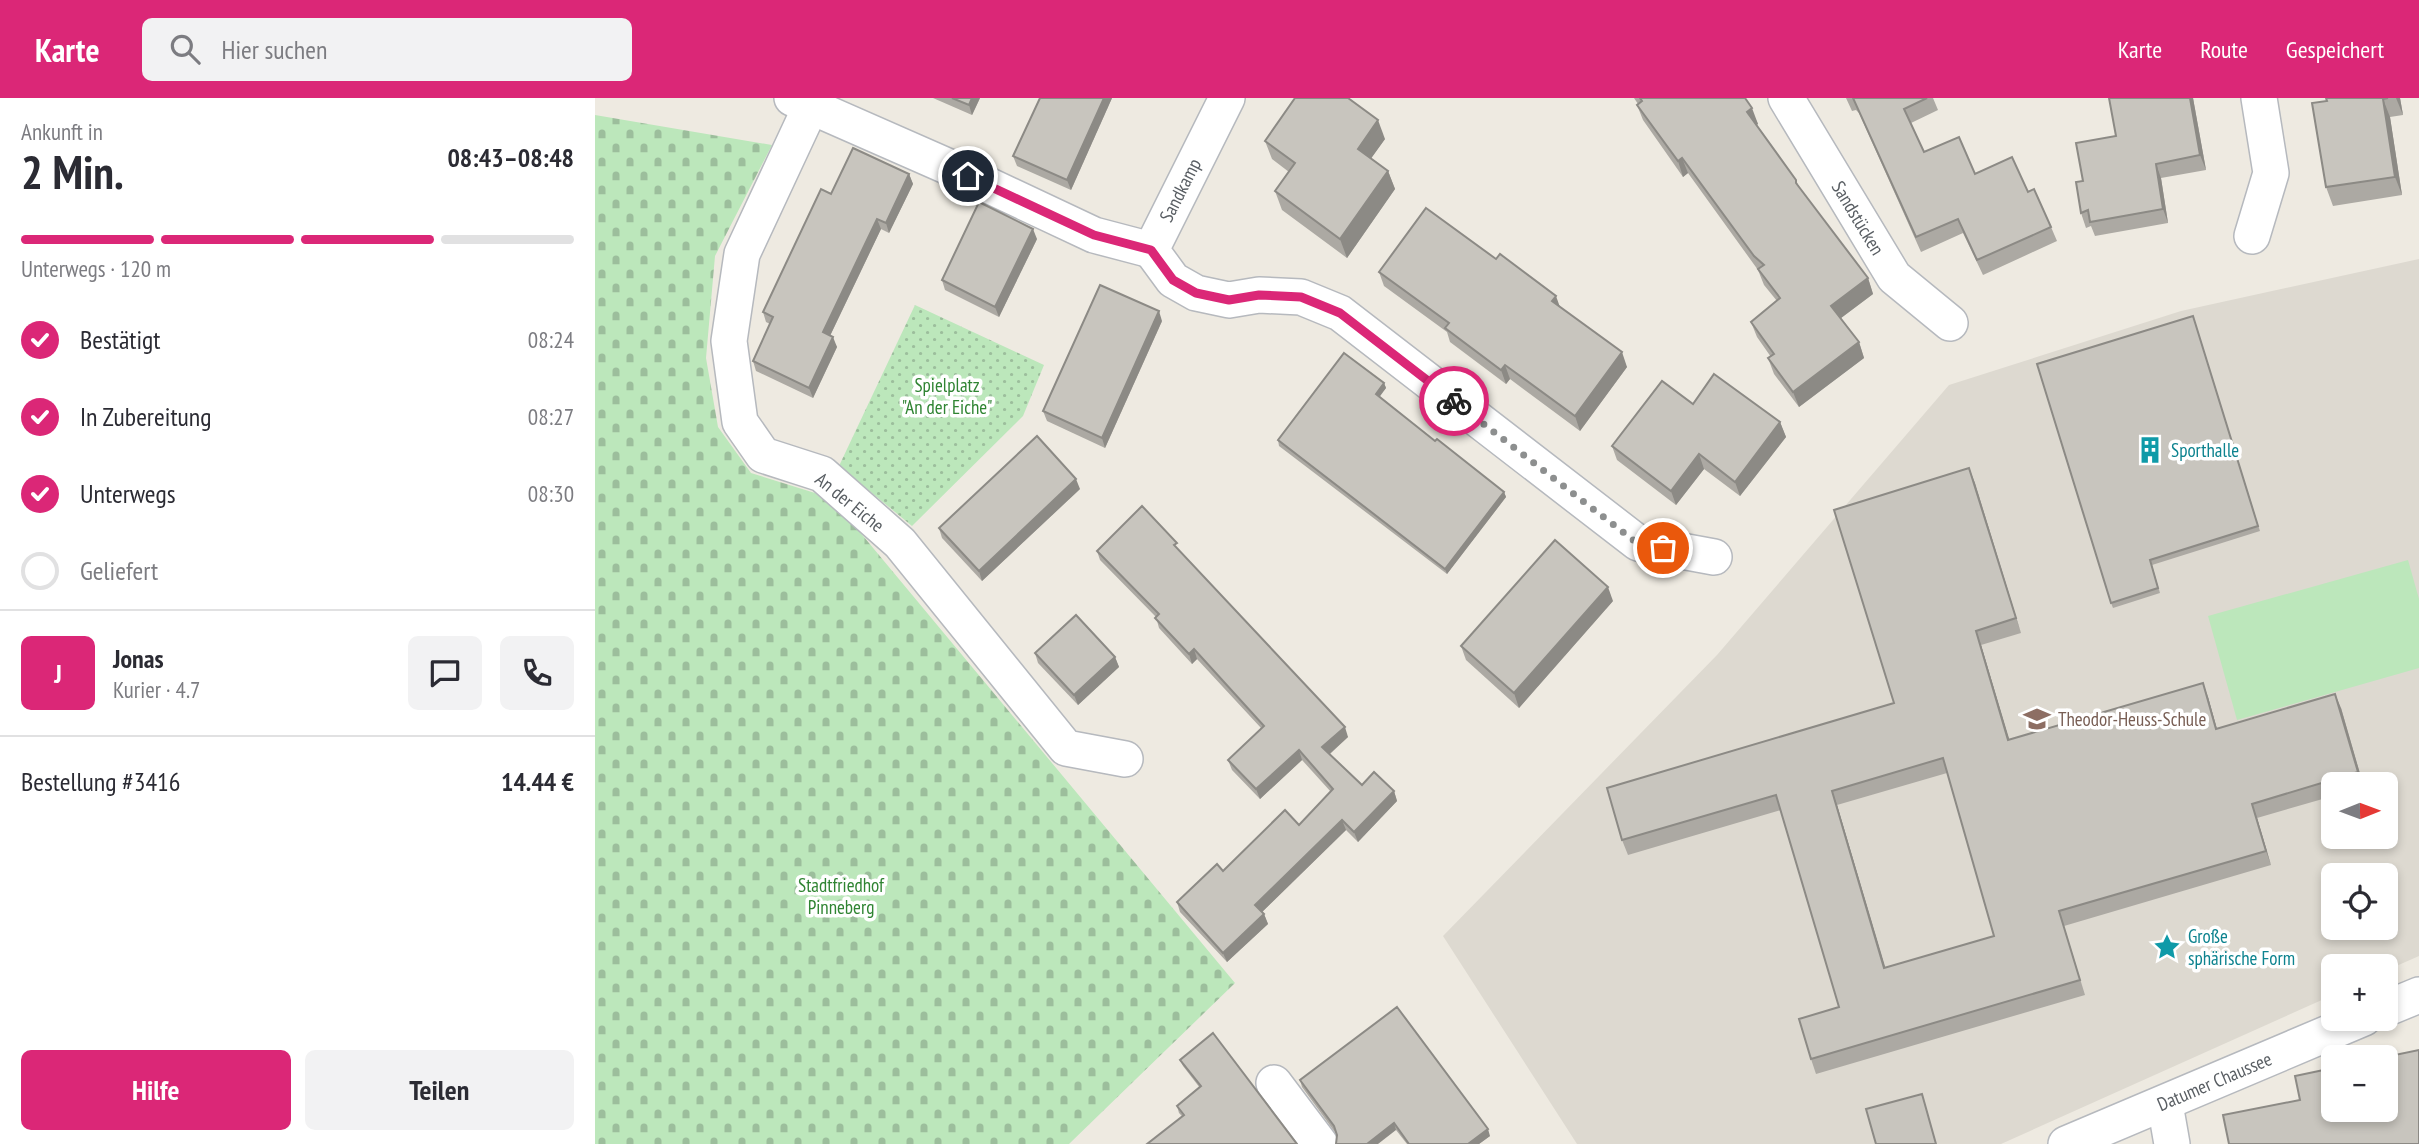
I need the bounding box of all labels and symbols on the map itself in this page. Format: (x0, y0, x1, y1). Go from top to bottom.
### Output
pin (938, 146, 998, 206)
street label: Sandkamp (1154, 154, 1206, 226)
street label: Sandstücken (1827, 176, 1890, 259)
courier (1419, 366, 1489, 436)
park label: Spielplatz "An der Eiche" (902, 373, 992, 419)
building icon: Sporthalle (2135, 435, 2165, 465)
place label: Sporthalle (2171, 438, 2239, 462)
street label: An der Eiche (811, 467, 889, 537)
pin (1633, 518, 1693, 578)
school or university icon: Theodor-Heuss-Schule (2022, 704, 2052, 734)
place label: Theodor-Heuss-Schule (2058, 707, 2207, 731)
north arrow (2321, 772, 2397, 849)
park label: Stadtfriedhof Pinneberg (798, 873, 885, 919)
place label: Große sphärische Form (2188, 924, 2295, 970)
place icon: Große sphärische Form (2152, 932, 2182, 962)
street label: Datumer Chaussee (2153, 1046, 2275, 1116)

